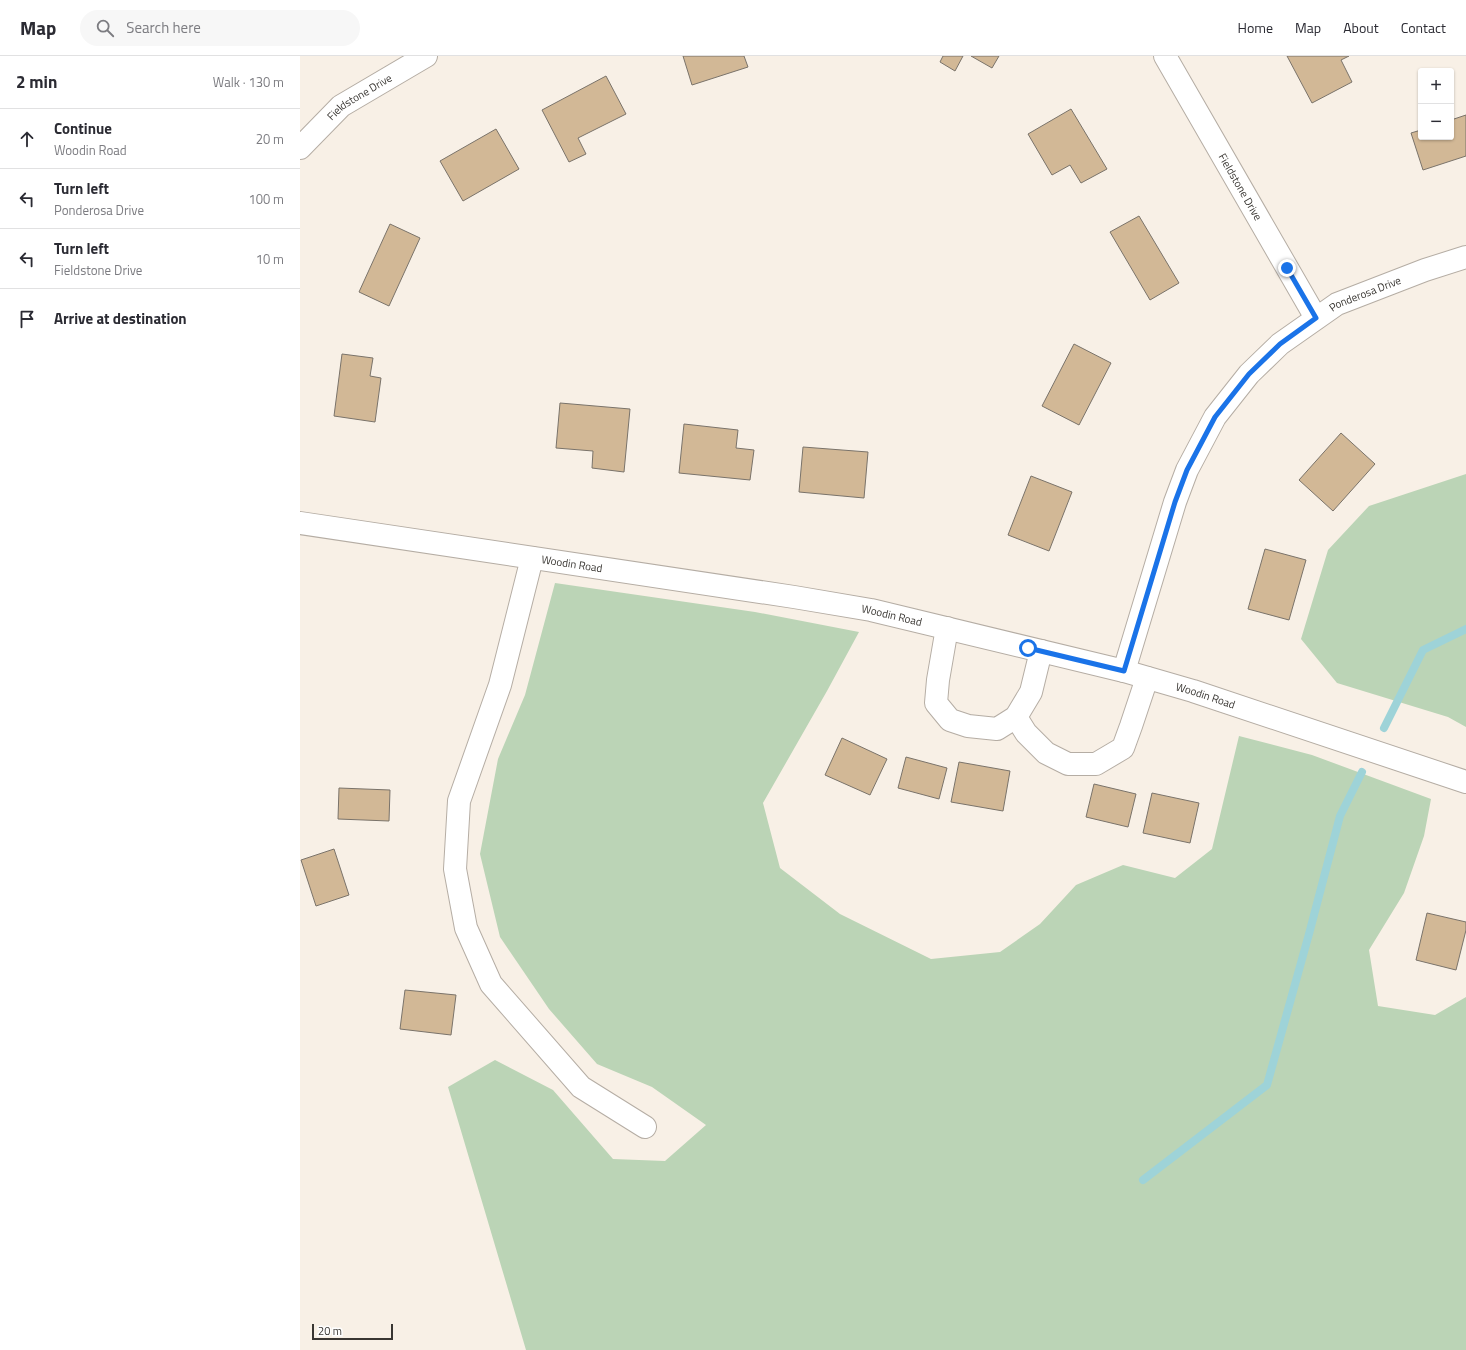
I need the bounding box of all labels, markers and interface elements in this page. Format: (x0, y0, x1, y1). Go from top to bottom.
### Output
search box (80, 10, 360, 46)
text: Map (20, 13, 56, 42)
text: Search here (126, 16, 201, 39)
icon: search (94, 17, 116, 39)
text: Home (1238, 17, 1273, 38)
text: Map (1295, 17, 1321, 38)
text: About (1343, 17, 1379, 38)
text: Contact (1401, 17, 1446, 38)
map controls (1418, 68, 1454, 140)
button: + (1418, 68, 1454, 104)
text: 2 min (16, 69, 57, 95)
street label: Fieldstone Drive (323, 70, 395, 124)
text: Walk · 130 m (213, 72, 284, 92)
button: − (1418, 104, 1454, 140)
text: Continue (54, 117, 112, 140)
icon: ahead (16, 128, 38, 150)
text: 20 m (256, 129, 284, 149)
text: Woodin Road (54, 140, 127, 160)
street label: Fieldstone Drive (1215, 150, 1266, 224)
text: Turn left (54, 177, 109, 200)
icon: left (16, 188, 38, 210)
text: 100 m (248, 189, 284, 209)
text: Ponderosa Drive (54, 200, 144, 220)
text: Turn left (54, 237, 109, 260)
icon: left (16, 248, 38, 270)
text: 10 m (256, 249, 284, 269)
route end (1278, 259, 1296, 277)
text: Fieldstone Drive (54, 260, 142, 280)
street label: Ponderosa Drive (1326, 272, 1404, 315)
text: Arrive at destination (54, 307, 187, 330)
icon: arrive (16, 308, 38, 330)
street label: Woodin Road (540, 551, 604, 576)
street label: Woodin Road (860, 601, 924, 630)
route start (1019, 639, 1037, 657)
street label: Woodin Road (1174, 678, 1238, 713)
scale bar (312, 1322, 393, 1341)
text: 20 m (318, 1323, 342, 1339)

